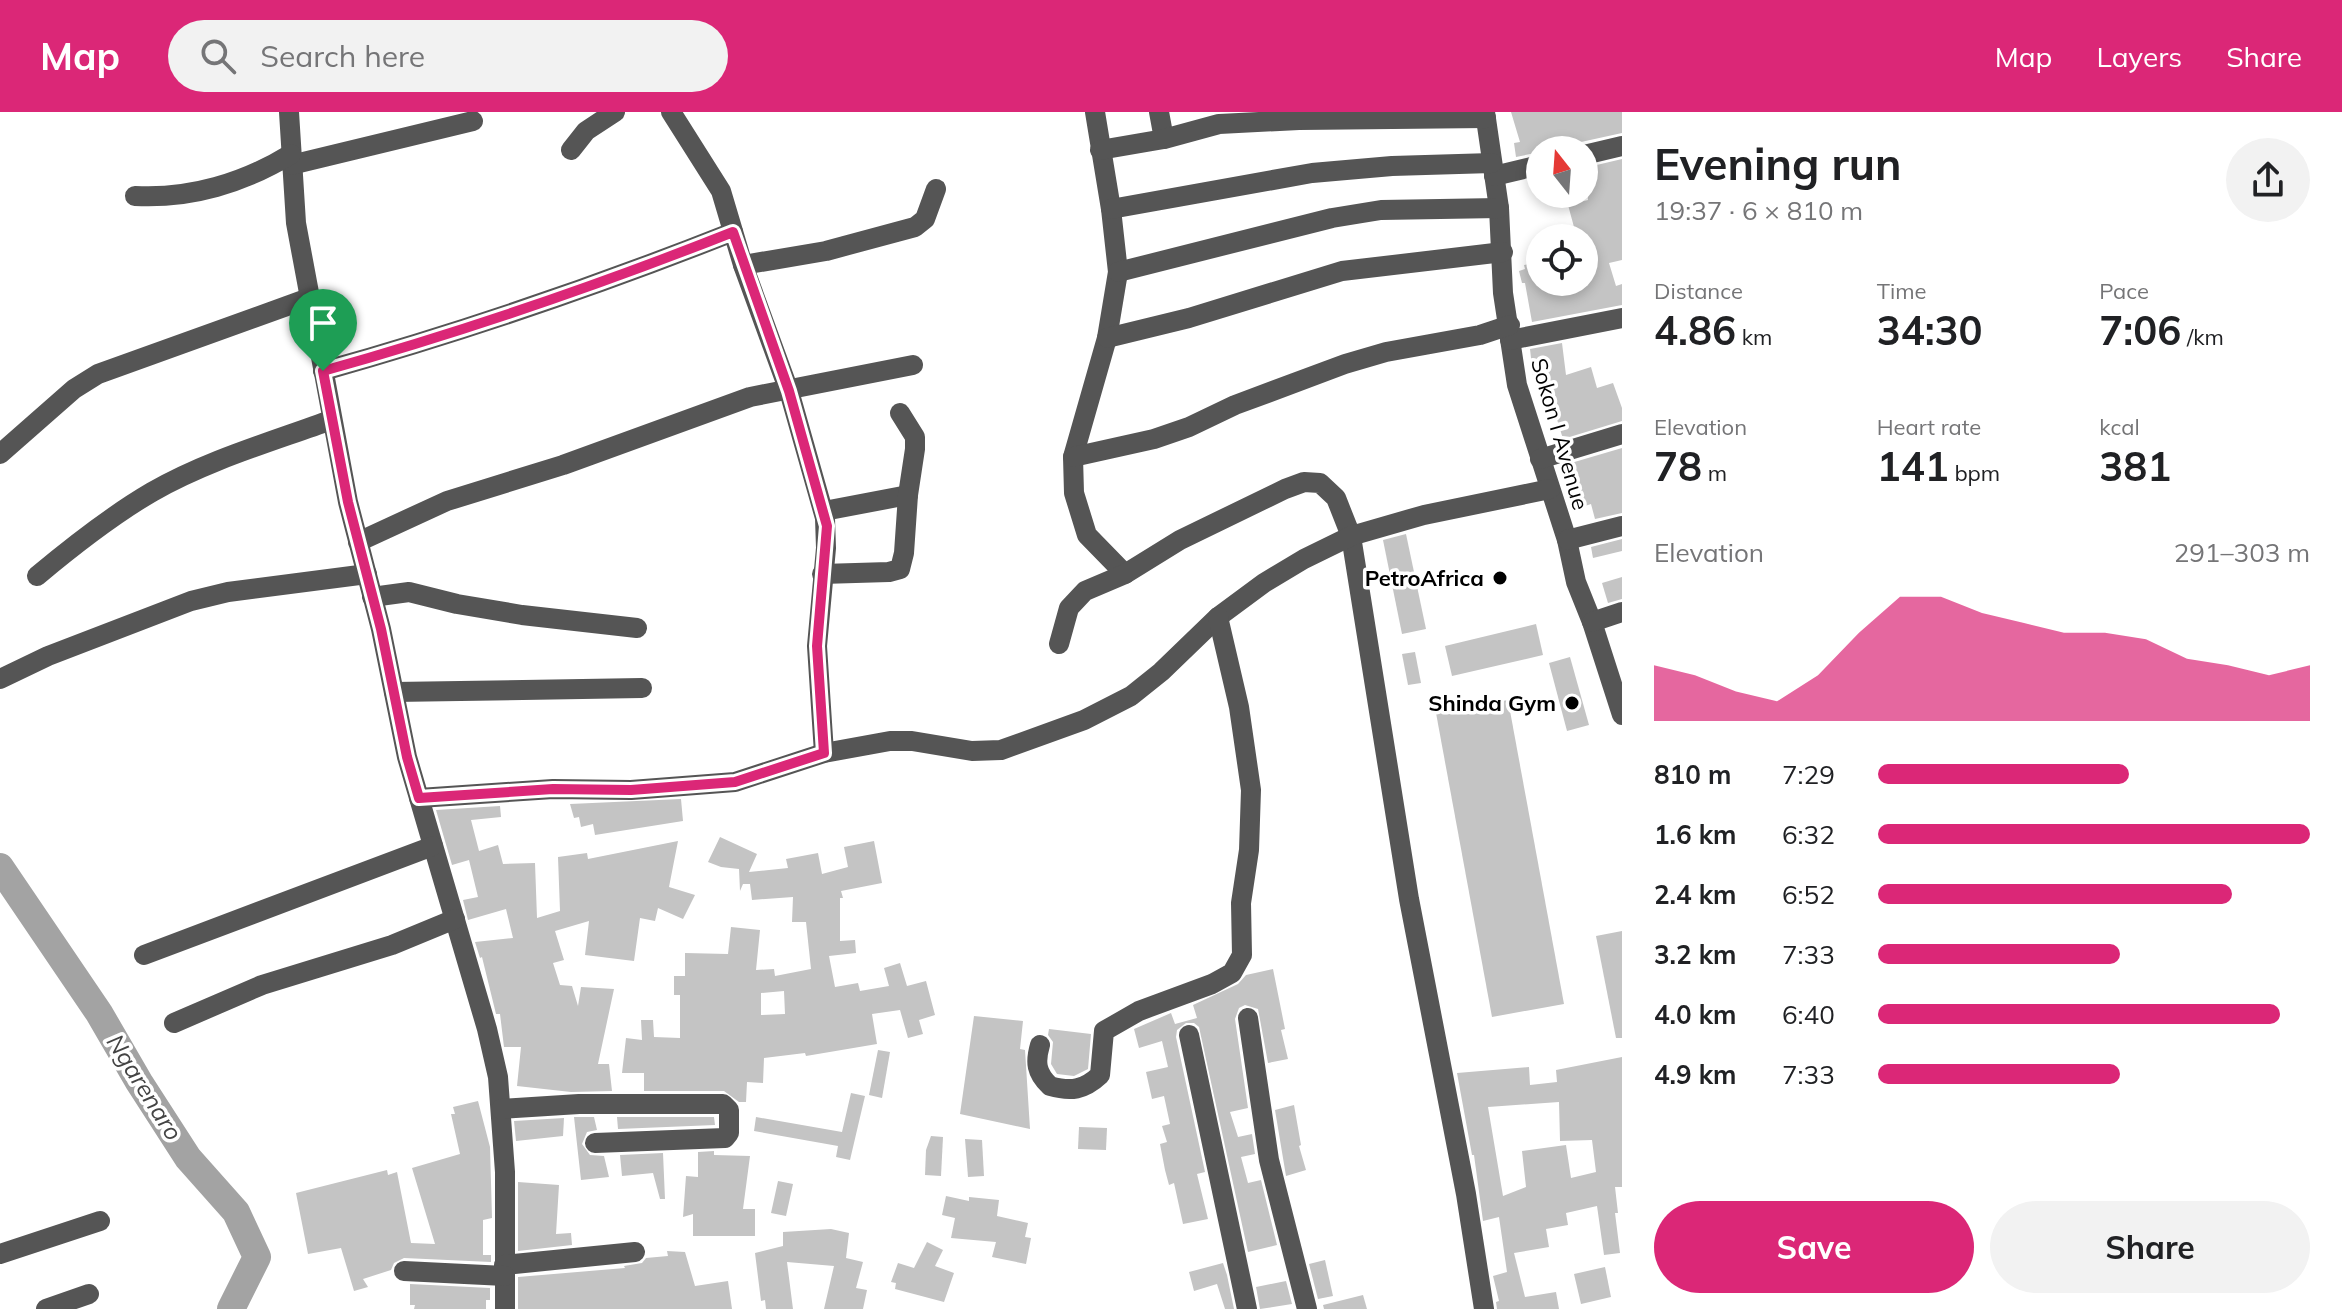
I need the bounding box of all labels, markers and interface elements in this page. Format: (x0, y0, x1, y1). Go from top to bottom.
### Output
search box (168, 20, 728, 92)
text: Map (40, 32, 120, 80)
icon: search (196, 34, 240, 78)
text: Search here (260, 37, 425, 75)
text: Map (1995, 39, 2052, 74)
text: Layers (2096, 39, 2182, 74)
text: Share (2226, 39, 2302, 74)
north arrow (1526, 136, 1598, 208)
map controls (1526, 136, 1598, 296)
text: Evening run (1654, 136, 1901, 191)
button: share (2226, 138, 2310, 222)
text: 19:37 · 6 × 810 m (1654, 194, 1863, 227)
button: locate (1526, 224, 1598, 296)
text: Distance (1654, 277, 1743, 305)
text: Time (1877, 277, 1926, 305)
text: Pace (2099, 277, 2149, 305)
pin (289, 289, 357, 371)
icon: arrive (301, 301, 345, 345)
text: 4.86 (1654, 305, 1736, 355)
text: 34:30 (1877, 305, 1983, 355)
text: 7:06 (2099, 305, 2181, 355)
text: km (1736, 323, 1772, 351)
text: /km (2181, 323, 2224, 351)
street label: Sokon I Avenue (1525, 355, 1595, 513)
text: Elevation (1654, 413, 1747, 441)
text: Heart rate (1877, 413, 1981, 441)
text: kcal (2099, 413, 2140, 441)
text: 78 (1654, 441, 1702, 491)
text: 141 (1877, 441, 1949, 491)
text: 381 (2099, 441, 2171, 491)
text: m (1702, 459, 1727, 487)
text: bpm (1949, 459, 2000, 487)
text: Elevation (1654, 536, 1764, 569)
text: 291–303 m (2174, 536, 2310, 569)
place label: PetroAfrica (1365, 564, 1484, 592)
marker: PetroAfrica (1491, 569, 1509, 587)
place label: Shinda Gym (1428, 689, 1556, 717)
marker: Shinda Gym (1563, 694, 1581, 712)
text: 810 m (1654, 758, 1731, 791)
text: 7:29 (1782, 758, 1835, 791)
text: 1.6 km (1654, 818, 1737, 851)
text: 6:32 (1782, 818, 1835, 851)
text: 2.4 km (1654, 878, 1737, 911)
text: 6:52 (1782, 878, 1835, 911)
text: 3.2 km (1654, 938, 1737, 971)
text: 7:33 (1782, 938, 1835, 971)
text: 4.0 km (1654, 998, 1737, 1031)
text: 6:40 (1782, 998, 1835, 1031)
water label: Ngarenaro (101, 1029, 189, 1145)
text: 4.9 km (1654, 1058, 1737, 1091)
text: 7:33 (1782, 1058, 1835, 1091)
button: Save (1654, 1201, 1974, 1293)
button: Share (1990, 1201, 2310, 1293)

